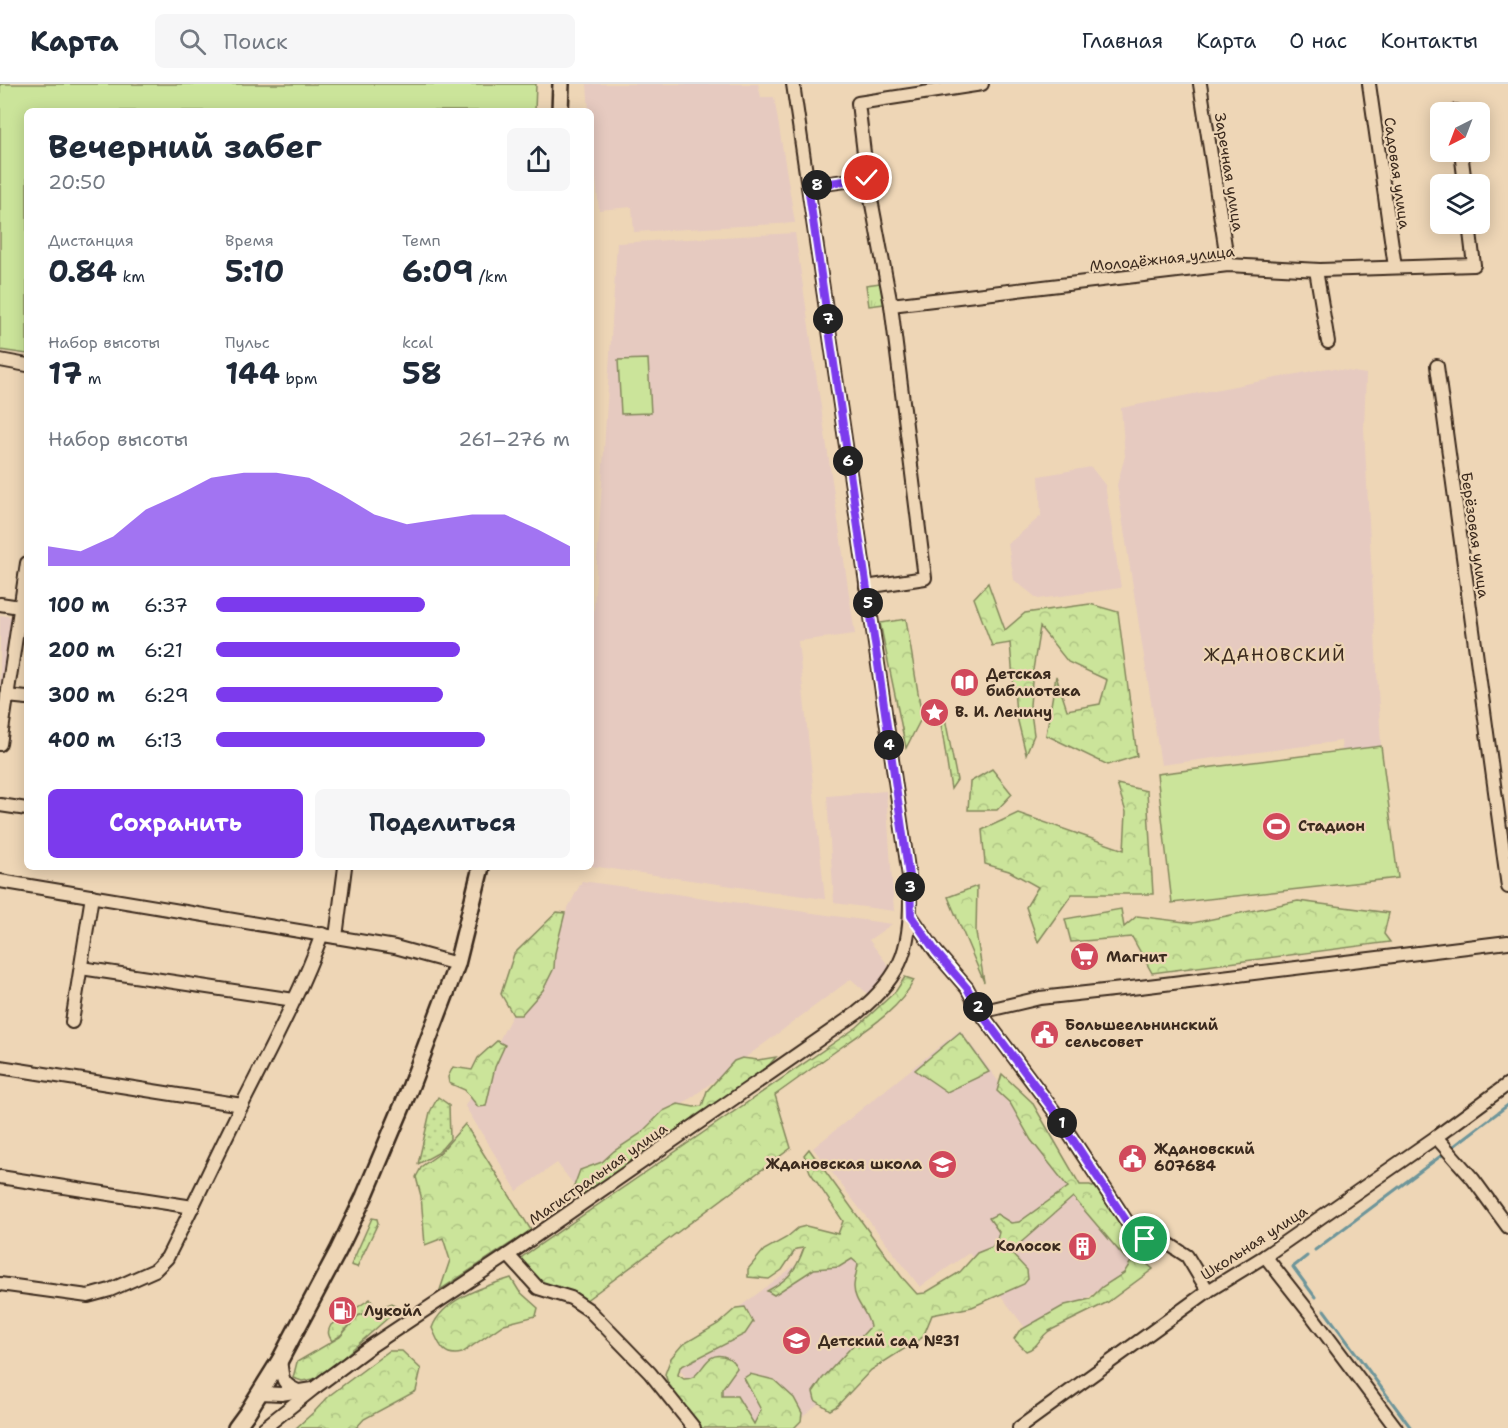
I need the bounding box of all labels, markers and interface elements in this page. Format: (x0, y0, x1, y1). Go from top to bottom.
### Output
search box (155, 14, 575, 68)
text: Карта (30, 22, 119, 60)
icon: search (176, 25, 209, 58)
text: Поиск (224, 27, 288, 56)
text: Главная (1082, 27, 1163, 55)
text: Карта (1196, 27, 1256, 55)
text: О нас (1289, 27, 1347, 55)
text: Контакты (1380, 27, 1478, 55)
north arrow (1430, 102, 1490, 162)
map controls (1430, 102, 1490, 234)
street label: Заречная улица (1210, 111, 1248, 233)
street label: Садовая улица (1379, 116, 1415, 231)
text: Вечерний забег (48, 124, 322, 169)
button: share (507, 128, 570, 191)
pin (841, 152, 892, 203)
icon: check (850, 161, 883, 194)
text: 20:50 (48, 169, 106, 195)
pin: 8 (802, 170, 832, 200)
text: 8 (811, 174, 823, 195)
button: layers (1430, 174, 1490, 234)
text: Дистанция (48, 230, 134, 251)
text: Время (225, 230, 274, 251)
text: Темп (402, 230, 441, 251)
street label: Молодёжная улица (1088, 241, 1236, 277)
text: 0.84 (48, 251, 117, 292)
text: 5:10 (225, 251, 284, 292)
text: 6:09 (402, 251, 473, 292)
text: km (117, 266, 145, 287)
text: /km (473, 266, 507, 287)
pin: 7 (813, 304, 843, 334)
text: 7 (822, 308, 834, 329)
text: Набор высоты (48, 332, 160, 353)
text: Пульс (225, 332, 270, 353)
text: kcal (402, 332, 433, 353)
text: 17 (48, 353, 82, 394)
text: 144 (225, 353, 280, 394)
text: 58 (402, 353, 442, 394)
text: m (82, 368, 102, 389)
text: bpm (280, 368, 318, 389)
text: Набор высоты (48, 426, 188, 452)
text: 261–276 m (458, 426, 570, 452)
pin: 6 (833, 446, 863, 476)
text: 6 (842, 450, 854, 471)
street label: Берёзовая улица (1456, 471, 1494, 600)
pin: 5 (853, 588, 883, 618)
text: 100 m (48, 592, 110, 618)
text: 6:37 (144, 592, 188, 618)
text: 5 (863, 592, 873, 613)
text: 200 m (48, 637, 115, 663)
text: 6:21 (144, 637, 183, 663)
district label: ЖДАНОВСКИЙ (1204, 643, 1346, 667)
place label: Детская библиотека (986, 664, 1081, 701)
library icon: Детская библиотека (949, 667, 981, 699)
text: 300 m (48, 682, 115, 708)
text: 6:29 (144, 682, 189, 708)
place icon: В. И. Ленину (918, 696, 950, 728)
place label: В. И. Ленину (955, 702, 1052, 722)
text: 400 m (48, 727, 115, 753)
text: 6:13 (144, 727, 183, 753)
pin: 4 (874, 730, 904, 760)
text: 4 (883, 734, 895, 755)
button: Сохранить (48, 789, 303, 858)
button: Поделиться (315, 789, 570, 858)
sports icon: Стадион (1261, 810, 1293, 842)
place label: Стадион (1298, 816, 1365, 836)
pin: 3 (895, 872, 925, 902)
text: 3 (904, 876, 916, 897)
supermarket icon: Магнит (1069, 941, 1101, 973)
place label: Магнит (1106, 947, 1167, 967)
pin: 2 (963, 992, 993, 1022)
text: 2 (972, 996, 984, 1017)
place label: Большеельнинский сельсовет (1065, 1015, 1219, 1052)
public building icon: Большеельнинский сельсовет (1028, 1018, 1060, 1050)
pin: 1 (1047, 1108, 1077, 1138)
text: 1 (1058, 1112, 1066, 1133)
street label: Магистральная улица (525, 1118, 672, 1230)
place label: Ждановский 607684 (1154, 1139, 1255, 1176)
public building icon: Ждановский 607684 (1117, 1142, 1149, 1174)
school or university icon: Ждановская школа (927, 1148, 959, 1180)
place label: Ждановская школа (766, 1154, 923, 1174)
street label: Школьная улица (1197, 1201, 1312, 1285)
pin (1119, 1213, 1170, 1264)
icon: arrive (1128, 1222, 1161, 1255)
building icon: Колосок (1066, 1230, 1098, 1262)
place label: Колосок (996, 1236, 1062, 1256)
fuel station icon: Лукойл (327, 1295, 359, 1327)
place label: Лукойл (364, 1301, 422, 1321)
school or university icon: Детский сад №31 (781, 1325, 813, 1357)
place label: Детский сад №31 (818, 1331, 960, 1351)

